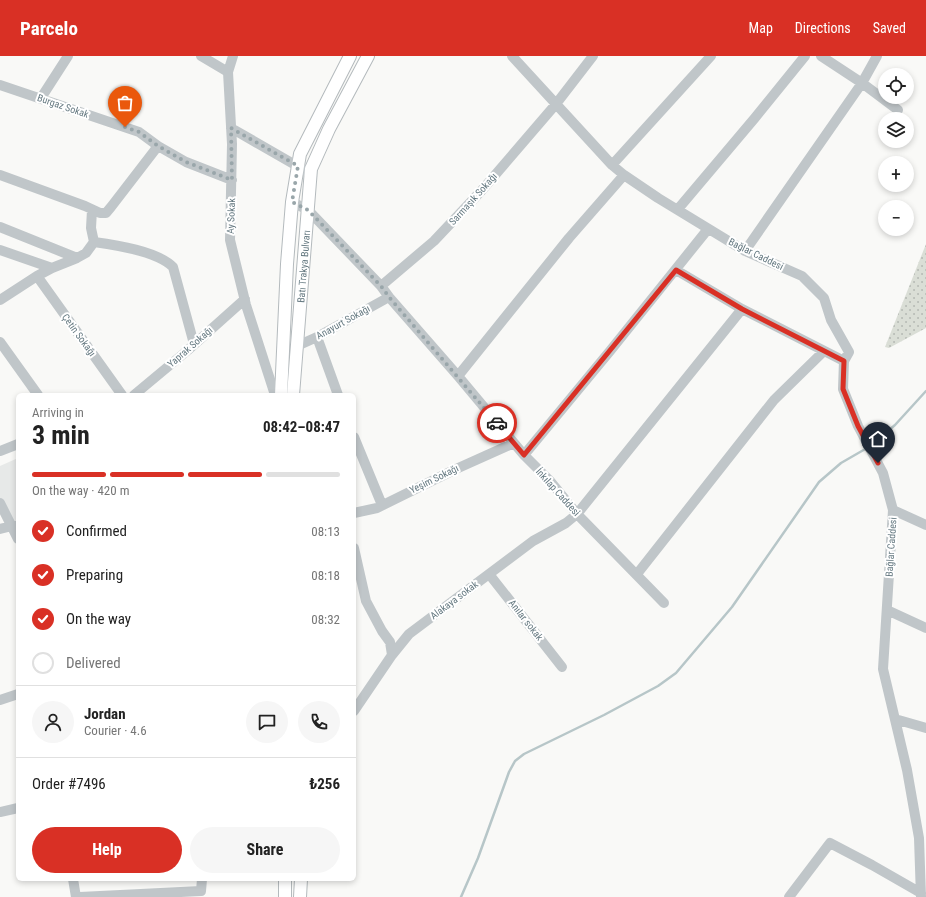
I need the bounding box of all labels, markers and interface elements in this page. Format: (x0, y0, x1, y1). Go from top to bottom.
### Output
text: Parcelo (20, 17, 78, 40)
text: Map (749, 20, 773, 36)
text: Directions (795, 20, 851, 36)
text: Saved (873, 20, 906, 36)
map controls (878, 68, 914, 236)
button: locate (878, 68, 914, 104)
pin (108, 86, 142, 127)
street label: Burgaz Sokak (36, 92, 91, 120)
icon: bag (114, 92, 136, 114)
button: layers (878, 112, 914, 148)
button: + (878, 156, 914, 192)
street label: Sarmaşık Sokağı (447, 171, 499, 227)
street label: Ay Sokak (225, 197, 237, 234)
button: − (878, 200, 914, 236)
street label: Batı Trakya Bulvarı (295, 230, 312, 303)
street label: Bağlar Caddesi (727, 236, 785, 272)
street label: Anayurt Sokağı (314, 303, 372, 341)
street label: Çetin Sokağı (60, 312, 98, 358)
street label: Yaprak Sokağı (165, 325, 215, 369)
courier (477, 403, 517, 443)
text: Arriving in (32, 405, 84, 420)
icon: car (486, 412, 508, 434)
text: 08:42–08:47 (263, 418, 340, 436)
text: 3 min (32, 420, 90, 450)
pin (861, 422, 895, 463)
icon: home (867, 428, 889, 450)
street label: Yeşim Sokağı (408, 462, 460, 496)
street label: İnkılap Caddesi (534, 465, 583, 518)
text: On the way · 420 m (32, 483, 129, 498)
street label: Bağlar Caddesi (883, 517, 899, 577)
icon: check (32, 520, 54, 542)
text: Confirmed (66, 522, 127, 540)
text: 08:13 (311, 524, 340, 539)
icon: check (32, 564, 54, 586)
text: Preparing (66, 566, 123, 584)
text: 08:18 (311, 568, 340, 583)
street label: Alakaya sokak (428, 578, 480, 621)
street label: Anılar sokak (507, 597, 546, 643)
icon: check (32, 608, 54, 630)
text: On the way (66, 610, 131, 628)
text: 08:32 (311, 612, 340, 627)
text: Delivered (66, 654, 121, 672)
button: person (32, 701, 74, 743)
button: chat (246, 701, 288, 743)
button: phone (298, 701, 340, 743)
text: Jordan (84, 705, 126, 723)
text: Courier · 4.6 (84, 723, 147, 738)
text: Order #7496 (32, 775, 106, 793)
text: ₺256 (309, 775, 340, 793)
button: Help (32, 827, 182, 873)
button: Share (190, 827, 340, 873)

